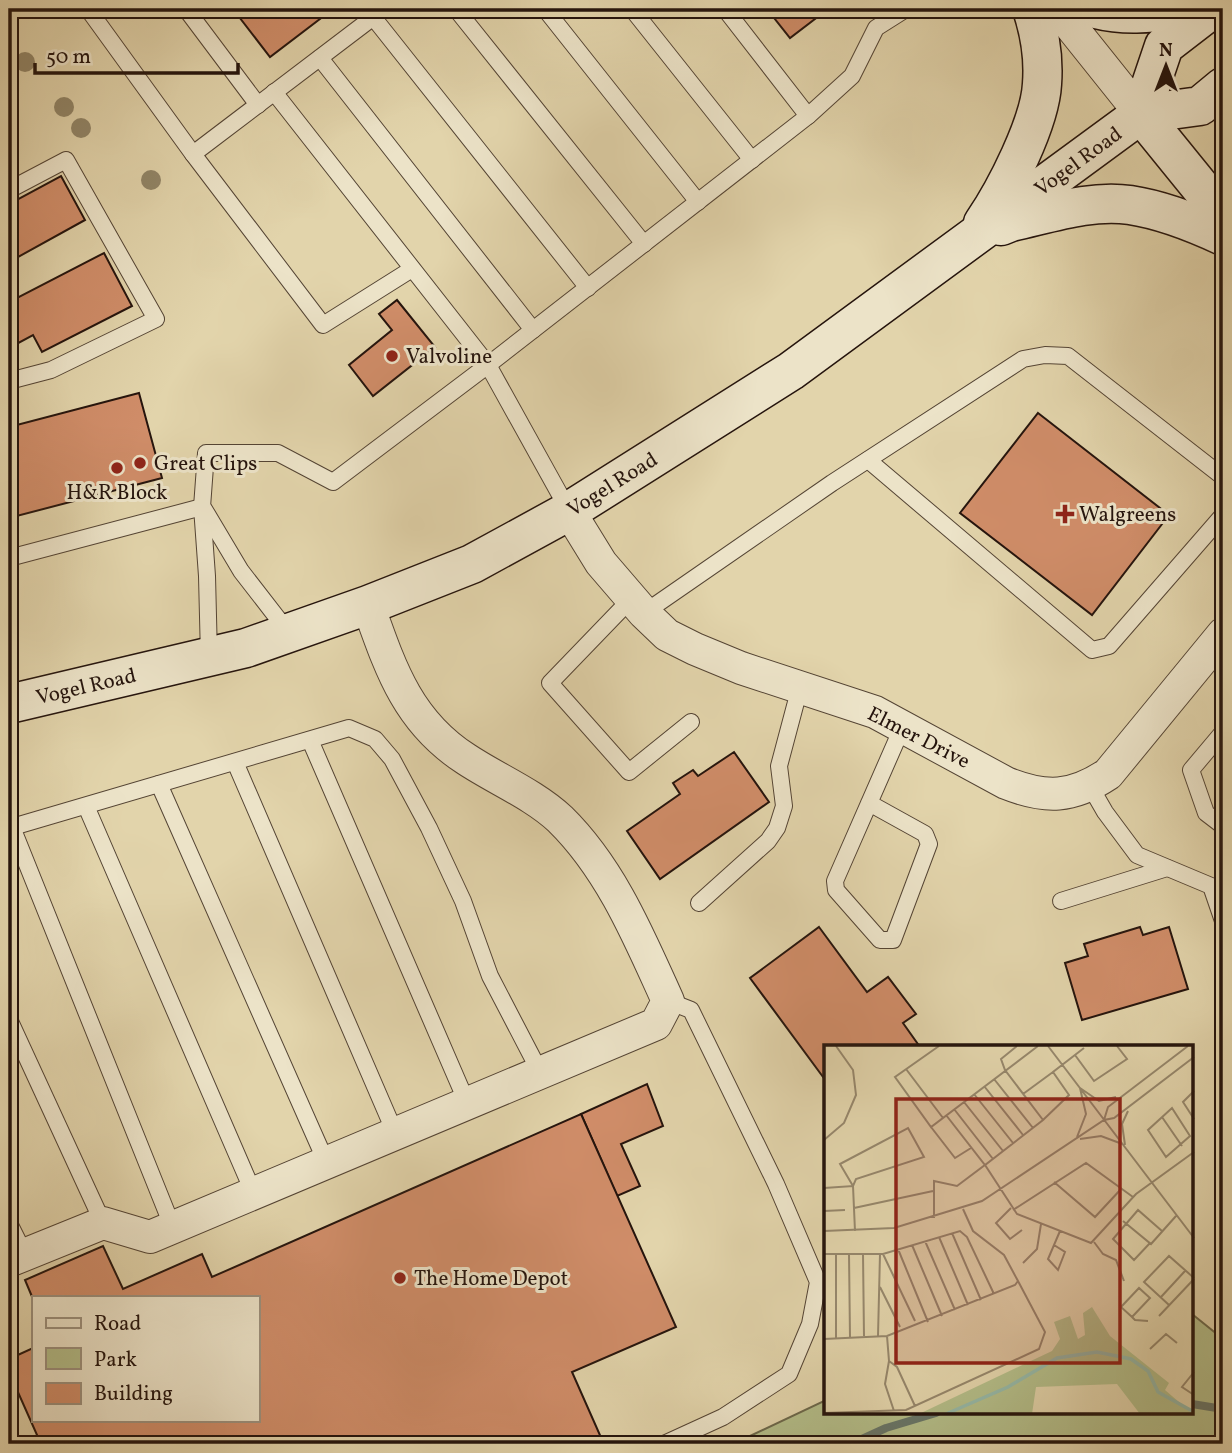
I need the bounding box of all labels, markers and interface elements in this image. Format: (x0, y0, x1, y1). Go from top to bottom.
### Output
scale bar (35, 32, 238, 76)
north arrow (1130, 32, 1200, 102)
text: N (1159, 38, 1173, 64)
text: 50 m (46, 43, 91, 72)
street label: Vogel Road (1029, 120, 1129, 204)
place label: Valvoline (406, 343, 492, 372)
marker: Valvoline (384, 348, 400, 364)
street label: Vogel Road (562, 446, 664, 525)
place label: Great Clips (154, 450, 257, 479)
marker: Great Clips (132, 455, 148, 471)
marker: H&R Block (109, 460, 125, 476)
place label: H&R Block (67, 479, 168, 508)
place label: Walgreens (1079, 501, 1176, 530)
marker: Walgreens (1057, 506, 1073, 522)
street label: Vogel Road (33, 662, 139, 713)
street label: Elmer Drive (862, 700, 975, 777)
inset map (824, 1045, 1194, 1414)
place label: The Home Depot (414, 1265, 568, 1294)
marker: The Home Depot (392, 1270, 408, 1286)
legend (32, 1296, 259, 1422)
text: Road (94, 1310, 141, 1339)
text: Park (94, 1346, 137, 1375)
text: Building (94, 1380, 173, 1409)

